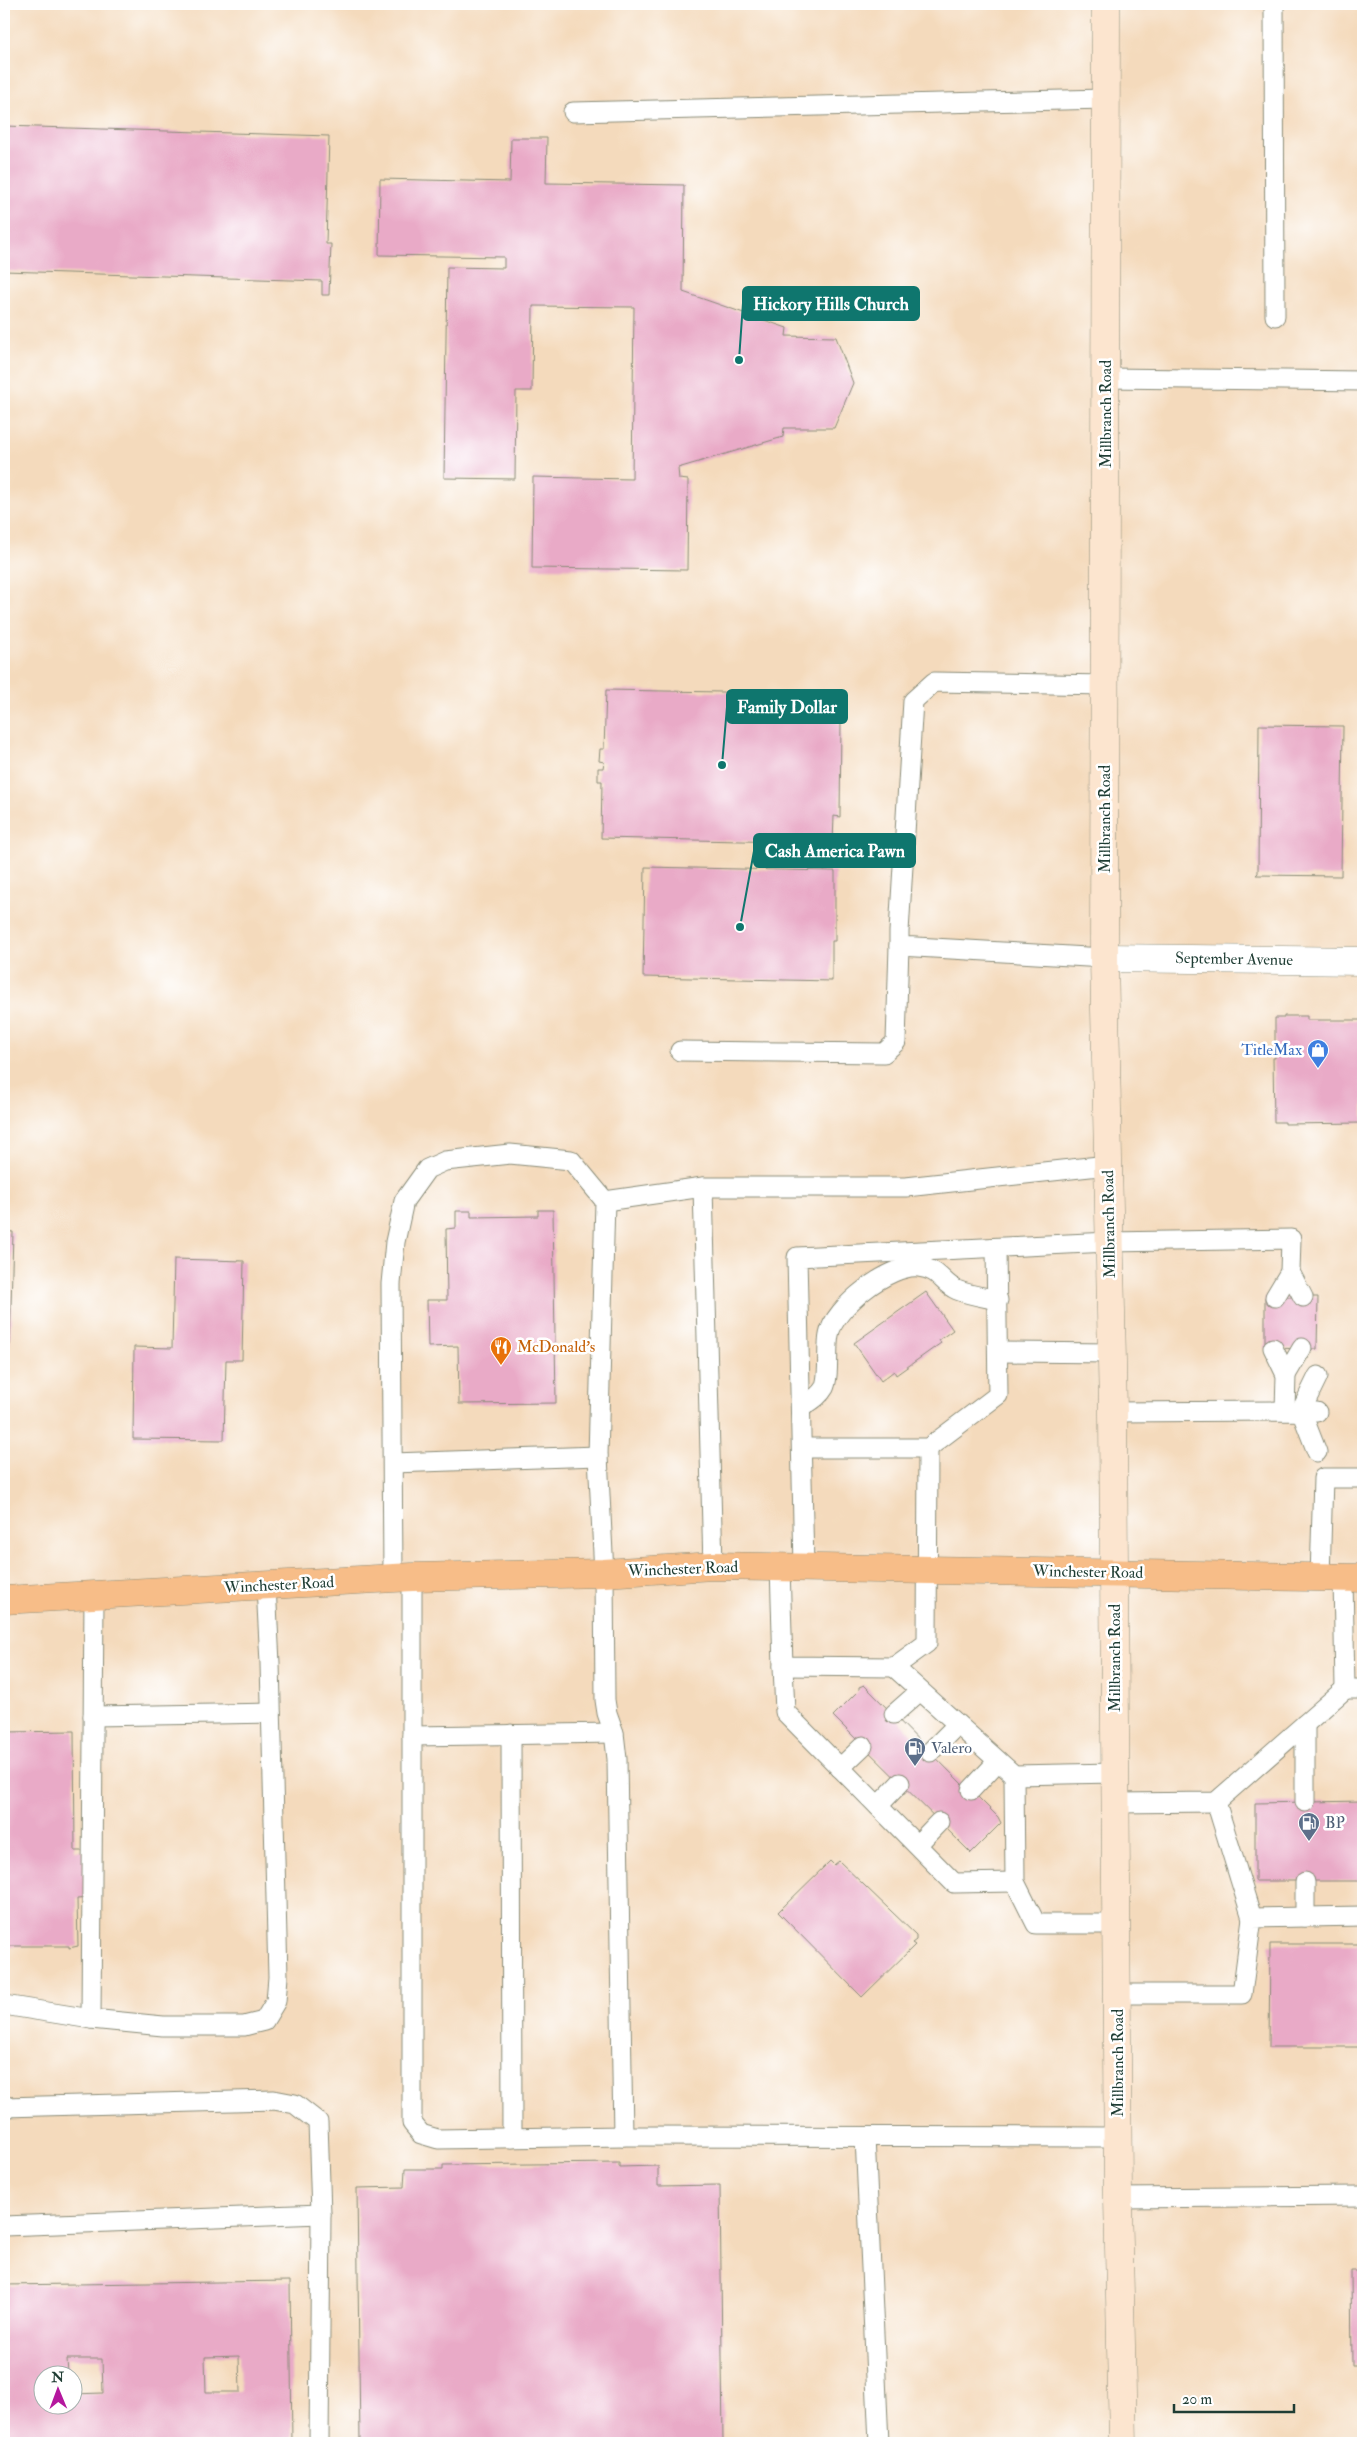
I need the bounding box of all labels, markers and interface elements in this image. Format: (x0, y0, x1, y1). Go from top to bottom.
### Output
callout: Hickory Hills Church (743, 287, 919, 320)
text: Hickory Hills Church (753, 293, 910, 316)
street label: Millbranch Road (1096, 360, 1116, 468)
callout: Family Dollar (727, 690, 847, 723)
text: Family Dollar (737, 696, 837, 719)
street label: Millbranch Road (1095, 765, 1115, 873)
callout: Cash America Pawn (754, 834, 915, 867)
text: Cash America Pawn (765, 840, 906, 863)
street label: September Avenue (1175, 948, 1294, 971)
shop icon: TitleMax (1306, 1038, 1330, 1069)
place label: TitleMax (1241, 1040, 1302, 1060)
street label: Millbranch Road (1098, 1170, 1120, 1278)
restaurant icon: McDonald's (489, 1335, 513, 1366)
place label: McDonald's (517, 1337, 595, 1357)
street label: Winchester Road (626, 1557, 739, 1581)
street label: Winchester Road (1032, 1561, 1143, 1583)
street label: Winchester Road (222, 1572, 335, 1598)
street label: Millbranch Road (1105, 1604, 1125, 1712)
fuel station icon: Valero (903, 1736, 927, 1767)
place label: Valero (931, 1738, 972, 1758)
fuel station icon: BP (1297, 1811, 1321, 1842)
place label: BP (1325, 1813, 1345, 1833)
street label: Millbranch Road (1108, 2009, 1128, 2117)
north arrow (32, 2364, 82, 2414)
text: N (50, 2369, 65, 2386)
scale bar (1174, 2382, 1294, 2414)
text: 20 m (1182, 2390, 1212, 2409)

